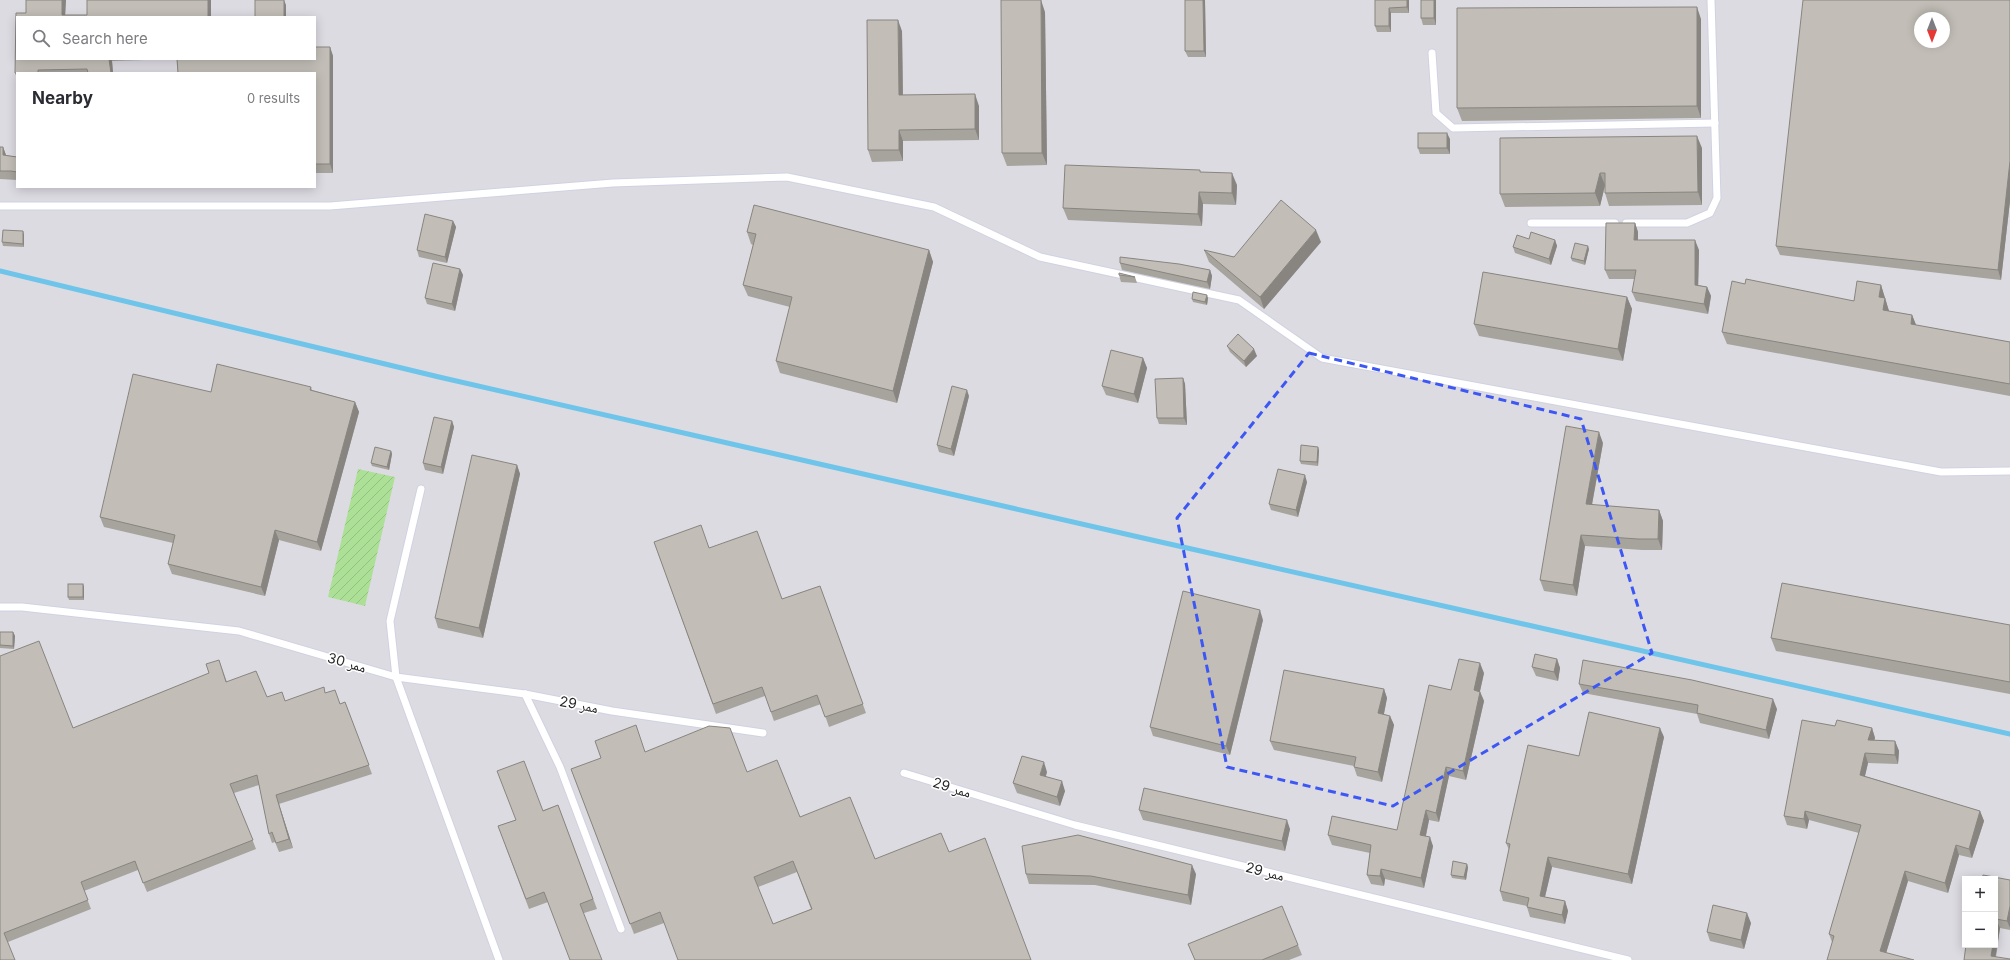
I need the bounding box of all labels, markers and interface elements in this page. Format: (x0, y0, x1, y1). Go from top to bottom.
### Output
north arrow (1914, 12, 1950, 48)
search box (16, 16, 316, 60)
icon: search (30, 27, 52, 49)
text: Search here (62, 29, 148, 48)
text: Nearby (32, 88, 93, 108)
text: 0 results (247, 90, 300, 106)
street label: ممر 30 (326, 648, 368, 677)
street label: ممر 29 (558, 692, 600, 717)
street label: ممر 29 (931, 773, 973, 802)
street label: ممر 29 (1244, 858, 1286, 885)
map controls (1962, 876, 1998, 948)
button: + (1962, 876, 1998, 912)
button: − (1962, 912, 1998, 948)

